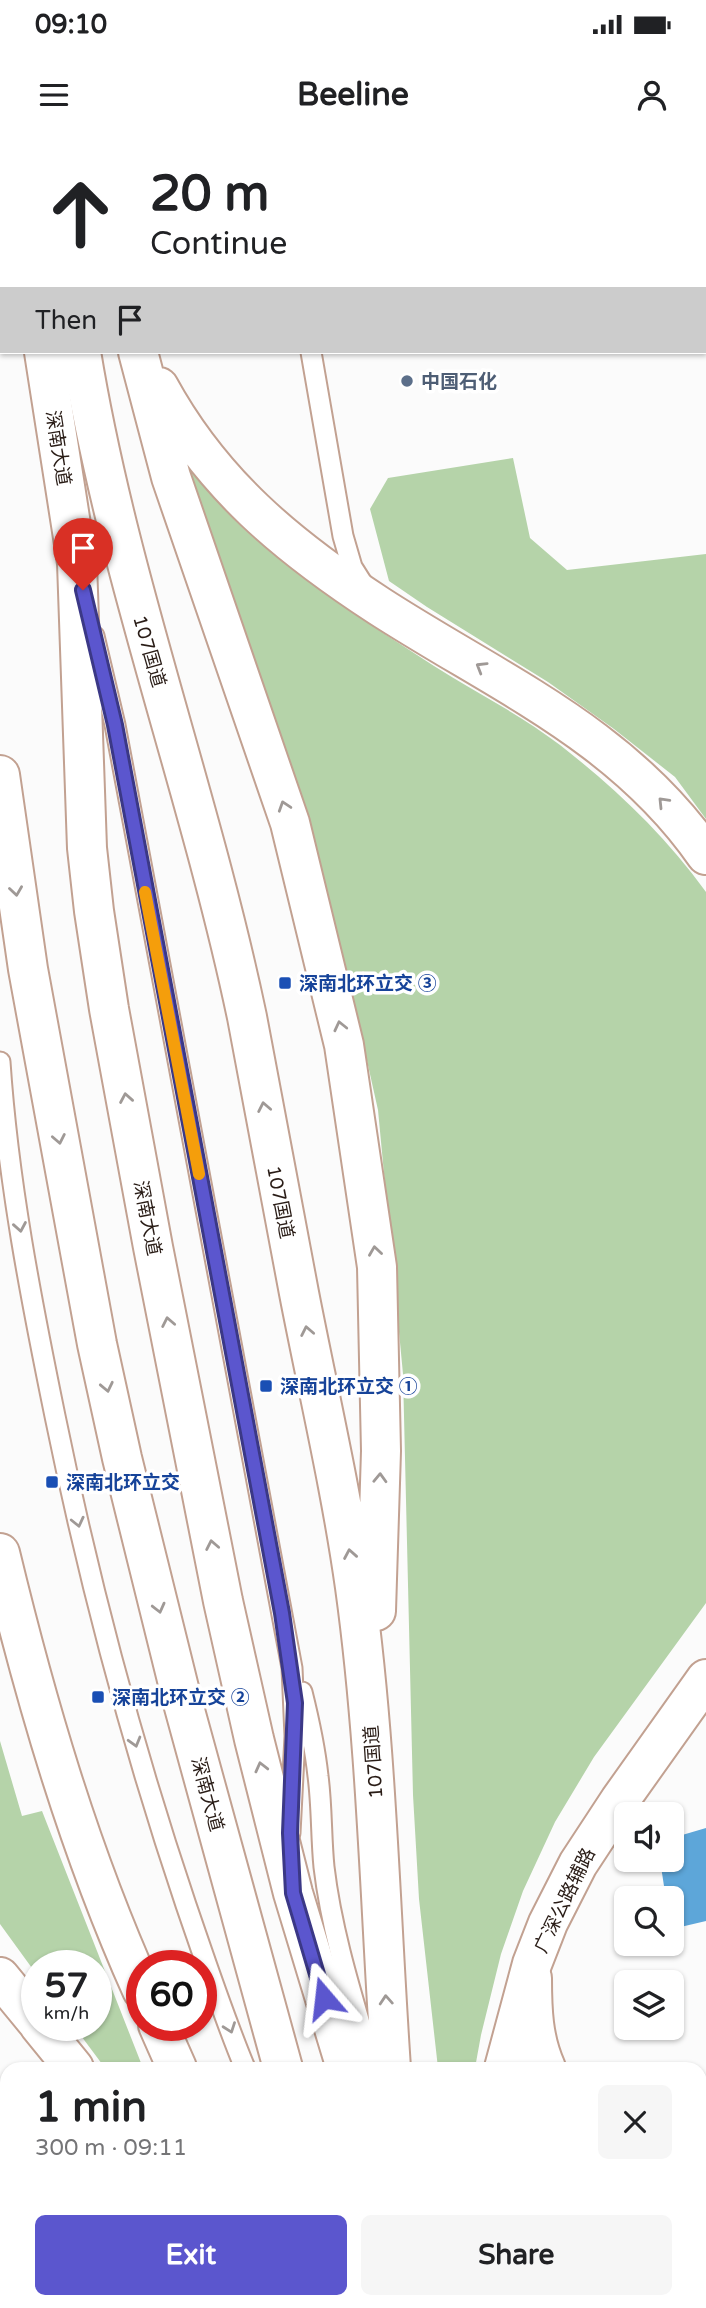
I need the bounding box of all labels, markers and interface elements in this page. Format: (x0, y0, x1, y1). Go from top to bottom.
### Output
text: 09:10 (35, 9, 107, 40)
icon: menu (35, 76, 73, 114)
text: Beeline (297, 76, 409, 114)
icon: person (633, 76, 671, 114)
text: 20 m (150, 165, 269, 224)
icon: ahead (35, 168, 126, 259)
text: Continue (150, 225, 287, 263)
icon: arrive (111, 301, 149, 339)
text: Then (35, 305, 97, 336)
place label: 中国石化 (421, 371, 497, 393)
marker: 中国石化 (399, 373, 415, 389)
street label: 深南大道 (41, 409, 75, 487)
pin (53, 518, 113, 590)
icon: arrive (64, 529, 102, 567)
street label: 107国道 (128, 613, 170, 690)
one-way arrow (476, 662, 489, 675)
one-way arrow (659, 797, 672, 810)
one-way arrow (278, 800, 292, 812)
one-way arrow (8, 885, 23, 897)
place label: 深南北环立交 ③ (299, 973, 437, 995)
marker: 深南北环立交 ③ (277, 975, 293, 991)
one-way arrow (333, 1020, 348, 1032)
one-way arrow (119, 1092, 134, 1104)
one-way arrow (257, 1101, 272, 1113)
one-way arrow (51, 1133, 66, 1145)
street label: 107国道 (262, 1164, 298, 1241)
street label: 深南大道 (129, 1179, 165, 1258)
one-way arrow (12, 1221, 27, 1232)
one-way arrow (367, 1245, 382, 1257)
one-way arrow (161, 1316, 176, 1328)
one-way arrow (300, 1325, 315, 1337)
place label: 深南北环立交 ① (280, 1376, 418, 1398)
marker: 深南北环立交 ① (258, 1378, 274, 1394)
one-way arrow (98, 1381, 113, 1393)
place label: 深南北环立交 (66, 1472, 180, 1494)
one-way arrow (373, 1472, 388, 1483)
marker: 深南北环立交 (44, 1474, 60, 1490)
one-way arrow (69, 1516, 84, 1528)
one-way arrow (206, 1539, 221, 1551)
one-way arrow (343, 1548, 358, 1560)
one-way arrow (151, 1602, 165, 1614)
place label: 深南北环立交 ② (112, 1687, 250, 1709)
marker: 深南北环立交 ② (90, 1689, 106, 1705)
street label: 107国道 (360, 1724, 388, 1800)
one-way arrow (126, 1736, 141, 1748)
street label: 深南大道 (187, 1755, 227, 1834)
one-way arrow (255, 1761, 269, 1773)
map controls (614, 1802, 684, 2040)
button: sound (614, 1802, 684, 1872)
street label: 广深公路辅路 (530, 1844, 600, 1956)
button: search (614, 1886, 684, 1956)
speed limit sign: 60 (126, 1950, 217, 2041)
position arrow (287, 1961, 361, 2035)
text: 57 (45, 1965, 88, 2007)
button: layers (614, 1970, 684, 2040)
one-way arrow (379, 1995, 394, 2006)
text: km/h (44, 2002, 89, 2024)
one-way arrow (222, 2021, 236, 2033)
text: 1 min (35, 2082, 147, 2133)
button: close (598, 2085, 672, 2159)
text: 300 m · 09:11 (35, 2134, 187, 2162)
button: Exit (35, 2215, 347, 2295)
button: Share (361, 2215, 672, 2295)

